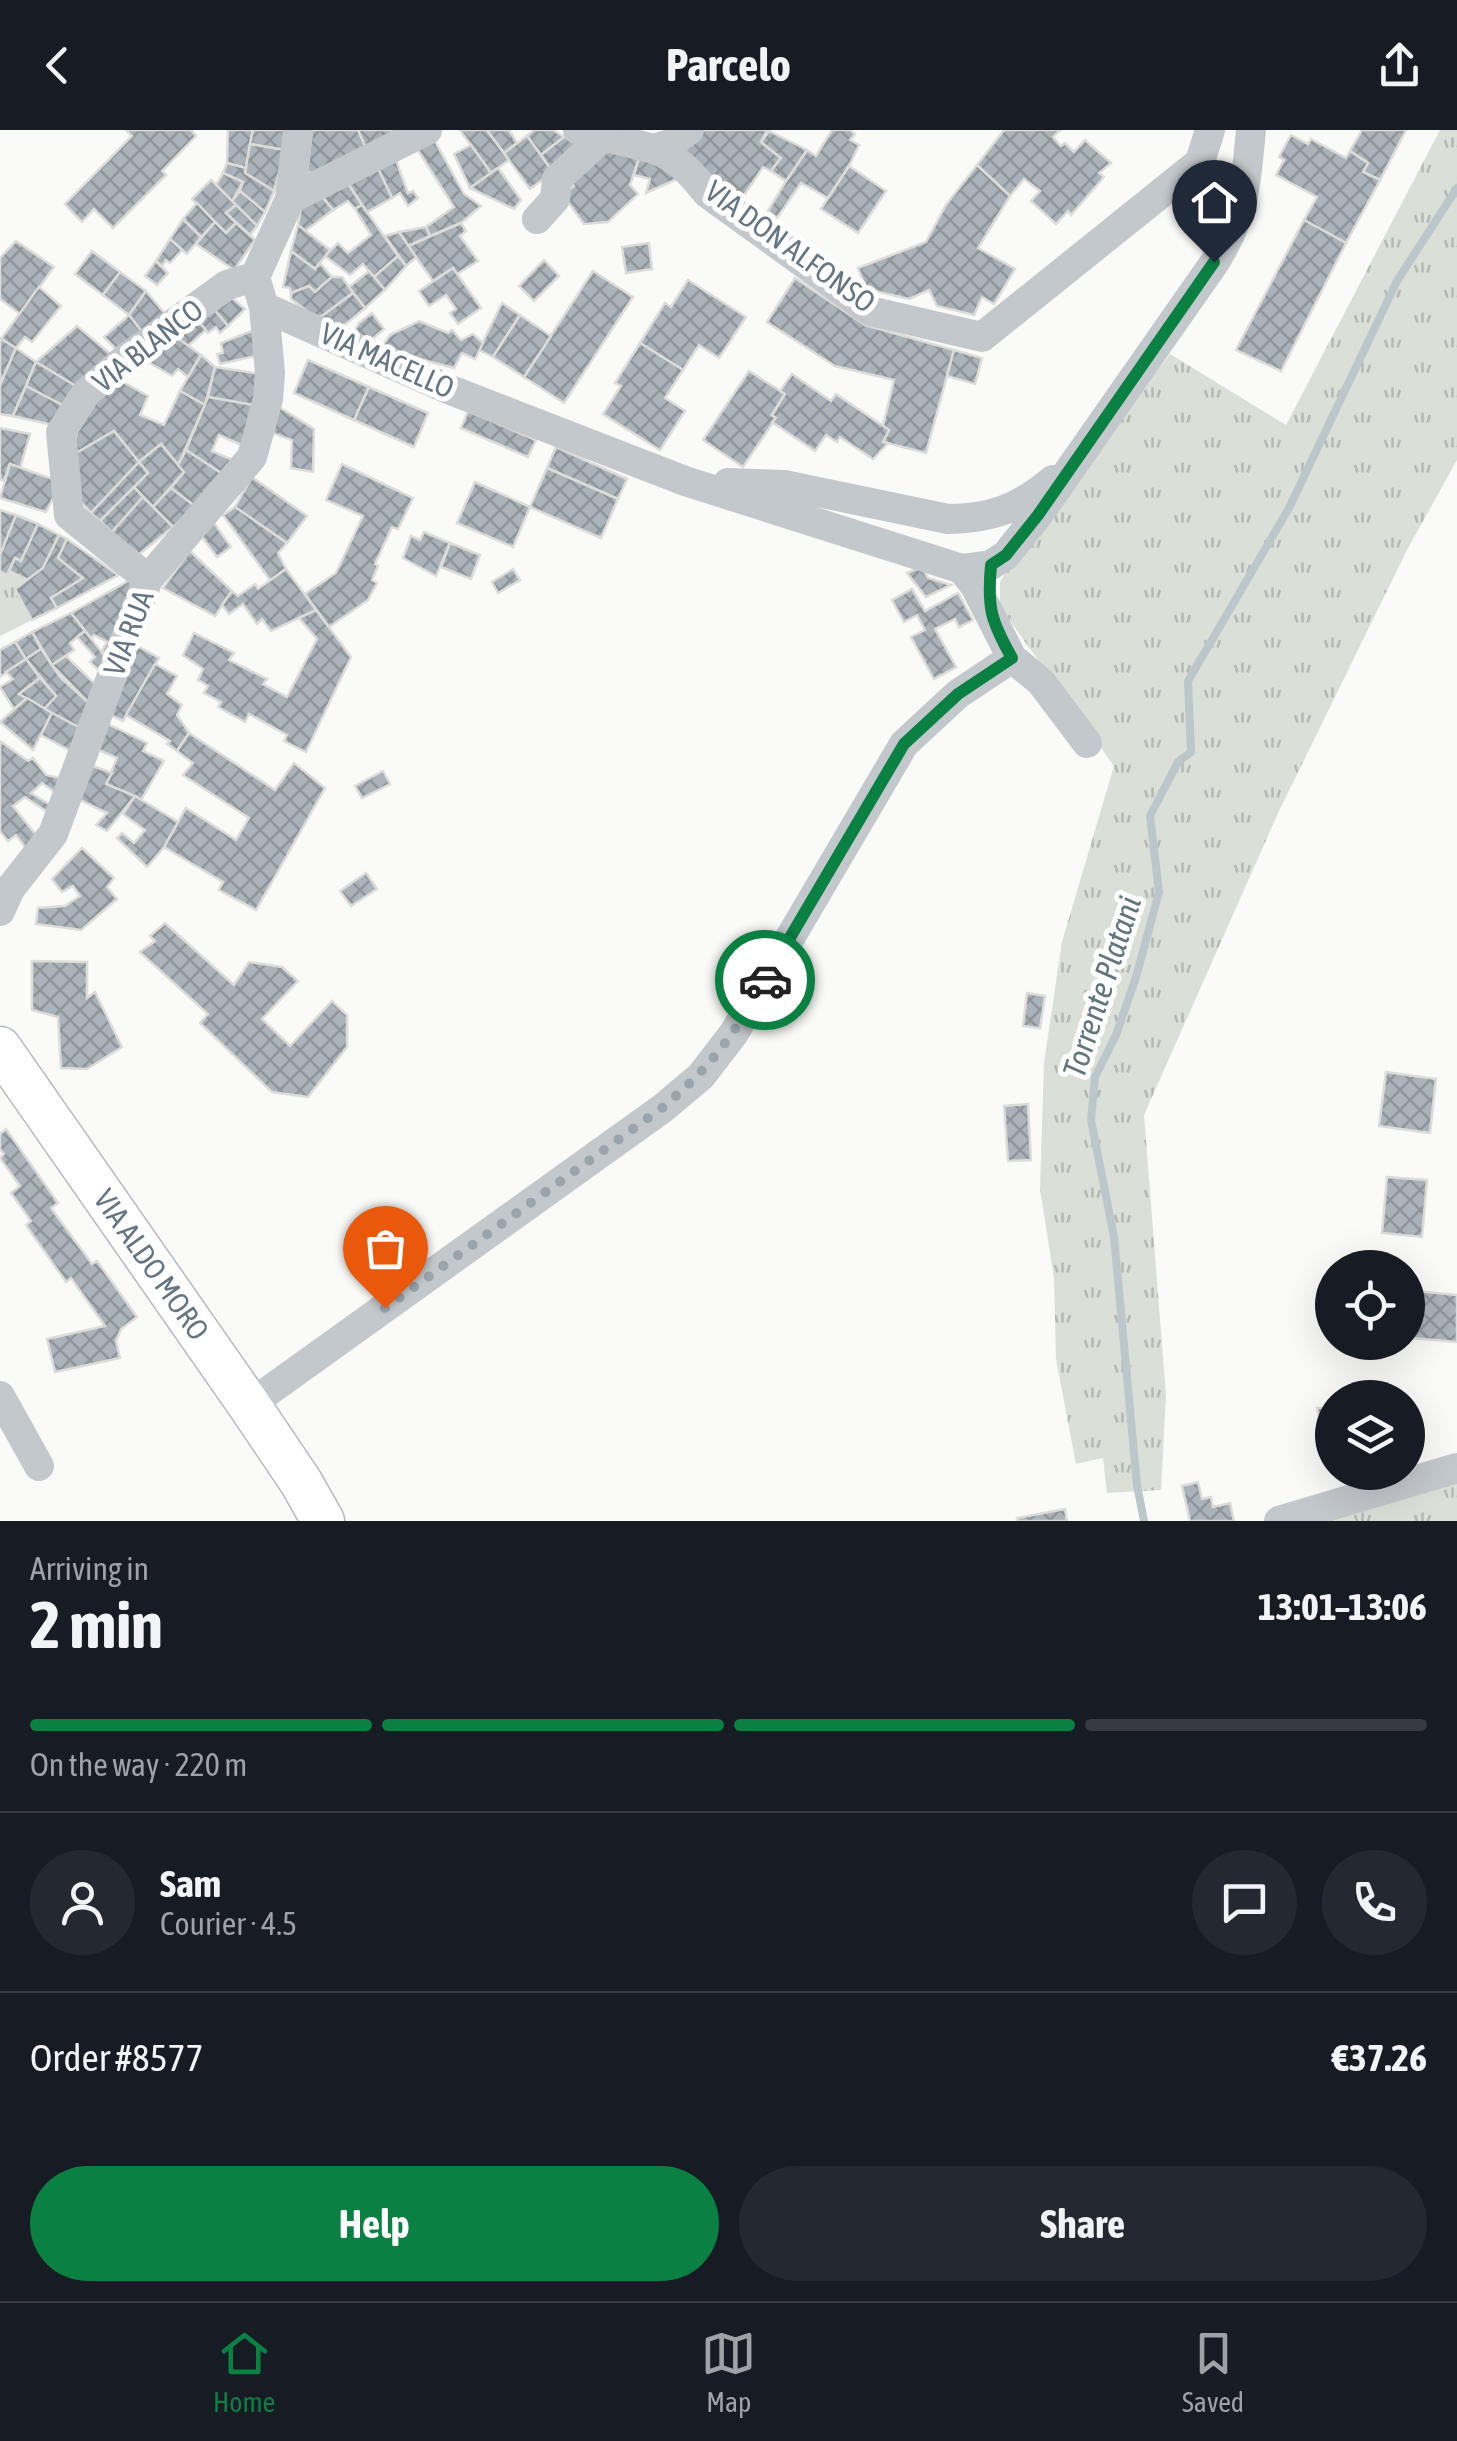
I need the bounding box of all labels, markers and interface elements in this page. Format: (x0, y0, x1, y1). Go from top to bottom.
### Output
icon: back (30, 38, 85, 93)
icon: share (1372, 38, 1427, 93)
text: Parcelo (666, 39, 791, 91)
pin (1172, 160, 1257, 263)
street label: VIA DON ALFONSO (699, 173, 882, 319)
icon: home (1187, 175, 1242, 230)
street label: VIA BLANCO (86, 292, 209, 399)
street label: VIA MACELLO (315, 316, 459, 405)
street label: VIA RUA (96, 585, 160, 680)
water label: Torrente Platani (1055, 892, 1148, 1082)
courier (715, 930, 815, 1030)
icon: car (738, 953, 793, 1008)
street label: VIA ALDO MORO (87, 1183, 216, 1346)
pin (343, 1206, 428, 1309)
icon: bag (358, 1221, 413, 1276)
map controls (1315, 1250, 1425, 1490)
button: locate (1315, 1250, 1425, 1360)
button: layers (1315, 1380, 1425, 1490)
text: Arriving in (30, 1550, 149, 1587)
text: 13:01–13:06 (1258, 1585, 1427, 1628)
text: 2 min (30, 1587, 163, 1662)
text: On the way · 220 m (30, 1746, 247, 1783)
button: person (30, 1850, 135, 1955)
button: chat (1192, 1850, 1297, 1955)
button: phone (1322, 1850, 1427, 1955)
text: Sam (160, 1862, 221, 1905)
text: Courier · 4.5 (160, 1905, 297, 1942)
text: Order #8577 (30, 2036, 203, 2079)
text: €37.26 (1332, 2036, 1427, 2079)
button: Help (30, 2166, 719, 2281)
button: Share (739, 2166, 1427, 2281)
tab: Home (213, 2326, 275, 2418)
tab: Map (701, 2326, 756, 2418)
tab: Saved (1182, 2326, 1244, 2418)

